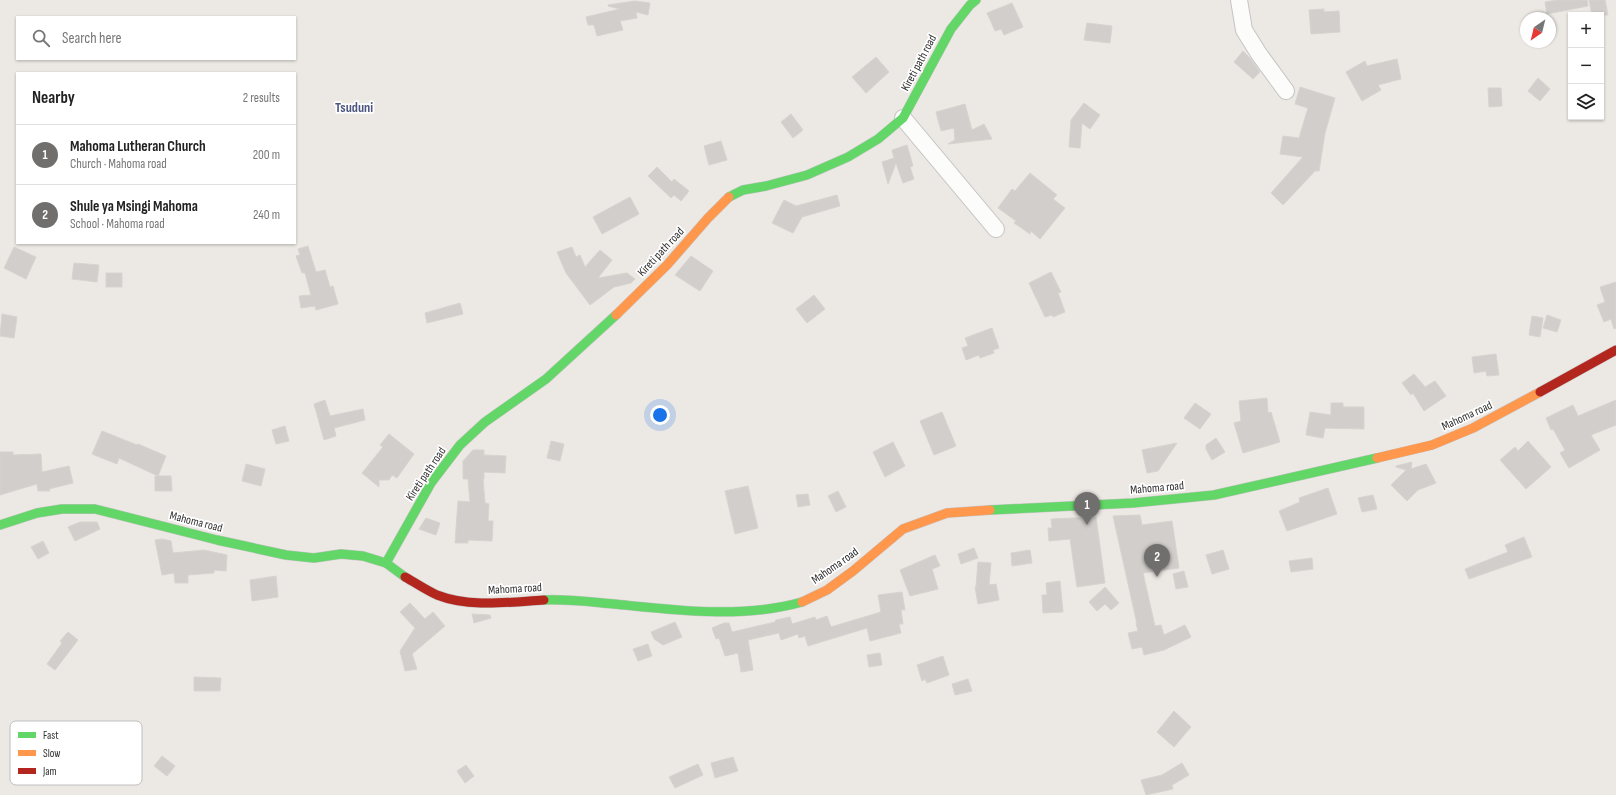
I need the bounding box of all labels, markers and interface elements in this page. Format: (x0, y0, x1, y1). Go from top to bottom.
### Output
north arrow (1520, 12, 1556, 48)
map controls (1568, 12, 1604, 120)
button: + (1568, 12, 1604, 48)
search box (16, 16, 296, 60)
icon: search (30, 27, 52, 49)
text: Search here (62, 29, 122, 48)
street label: Kireti path road (898, 32, 940, 94)
button: − (1568, 48, 1604, 84)
button: layers (1568, 84, 1604, 120)
text: Nearby (32, 88, 75, 108)
text: 2 results (243, 90, 280, 106)
district label: Tsuduni (335, 99, 373, 116)
text: Mahoma Lutheran Church (70, 137, 206, 156)
text: 1 (42, 147, 48, 163)
text: 200 m (253, 147, 280, 163)
text: Church · Mahoma road (70, 156, 167, 172)
text: Shule ya Msingi Mahoma (70, 197, 198, 216)
text: 2 (42, 207, 48, 223)
text: 240 m (253, 207, 280, 223)
text: School · Mahoma road (70, 216, 165, 232)
street label: Kireti path road (634, 224, 688, 280)
street label: Mahoma road (1439, 398, 1495, 434)
your location (650, 405, 670, 425)
street label: Kireti path road (403, 444, 449, 504)
street label: Mahoma road (1129, 478, 1185, 498)
pin: 1 (1074, 492, 1100, 525)
street label: Mahoma road (168, 508, 224, 536)
street label: Mahoma road (809, 544, 861, 588)
pin: 2 (1144, 544, 1170, 577)
street label: Mahoma road (488, 580, 542, 598)
legend (10, 721, 142, 785)
text: Fast (43, 729, 59, 742)
text: Slow (43, 747, 60, 760)
text: Jam (42, 765, 57, 778)

